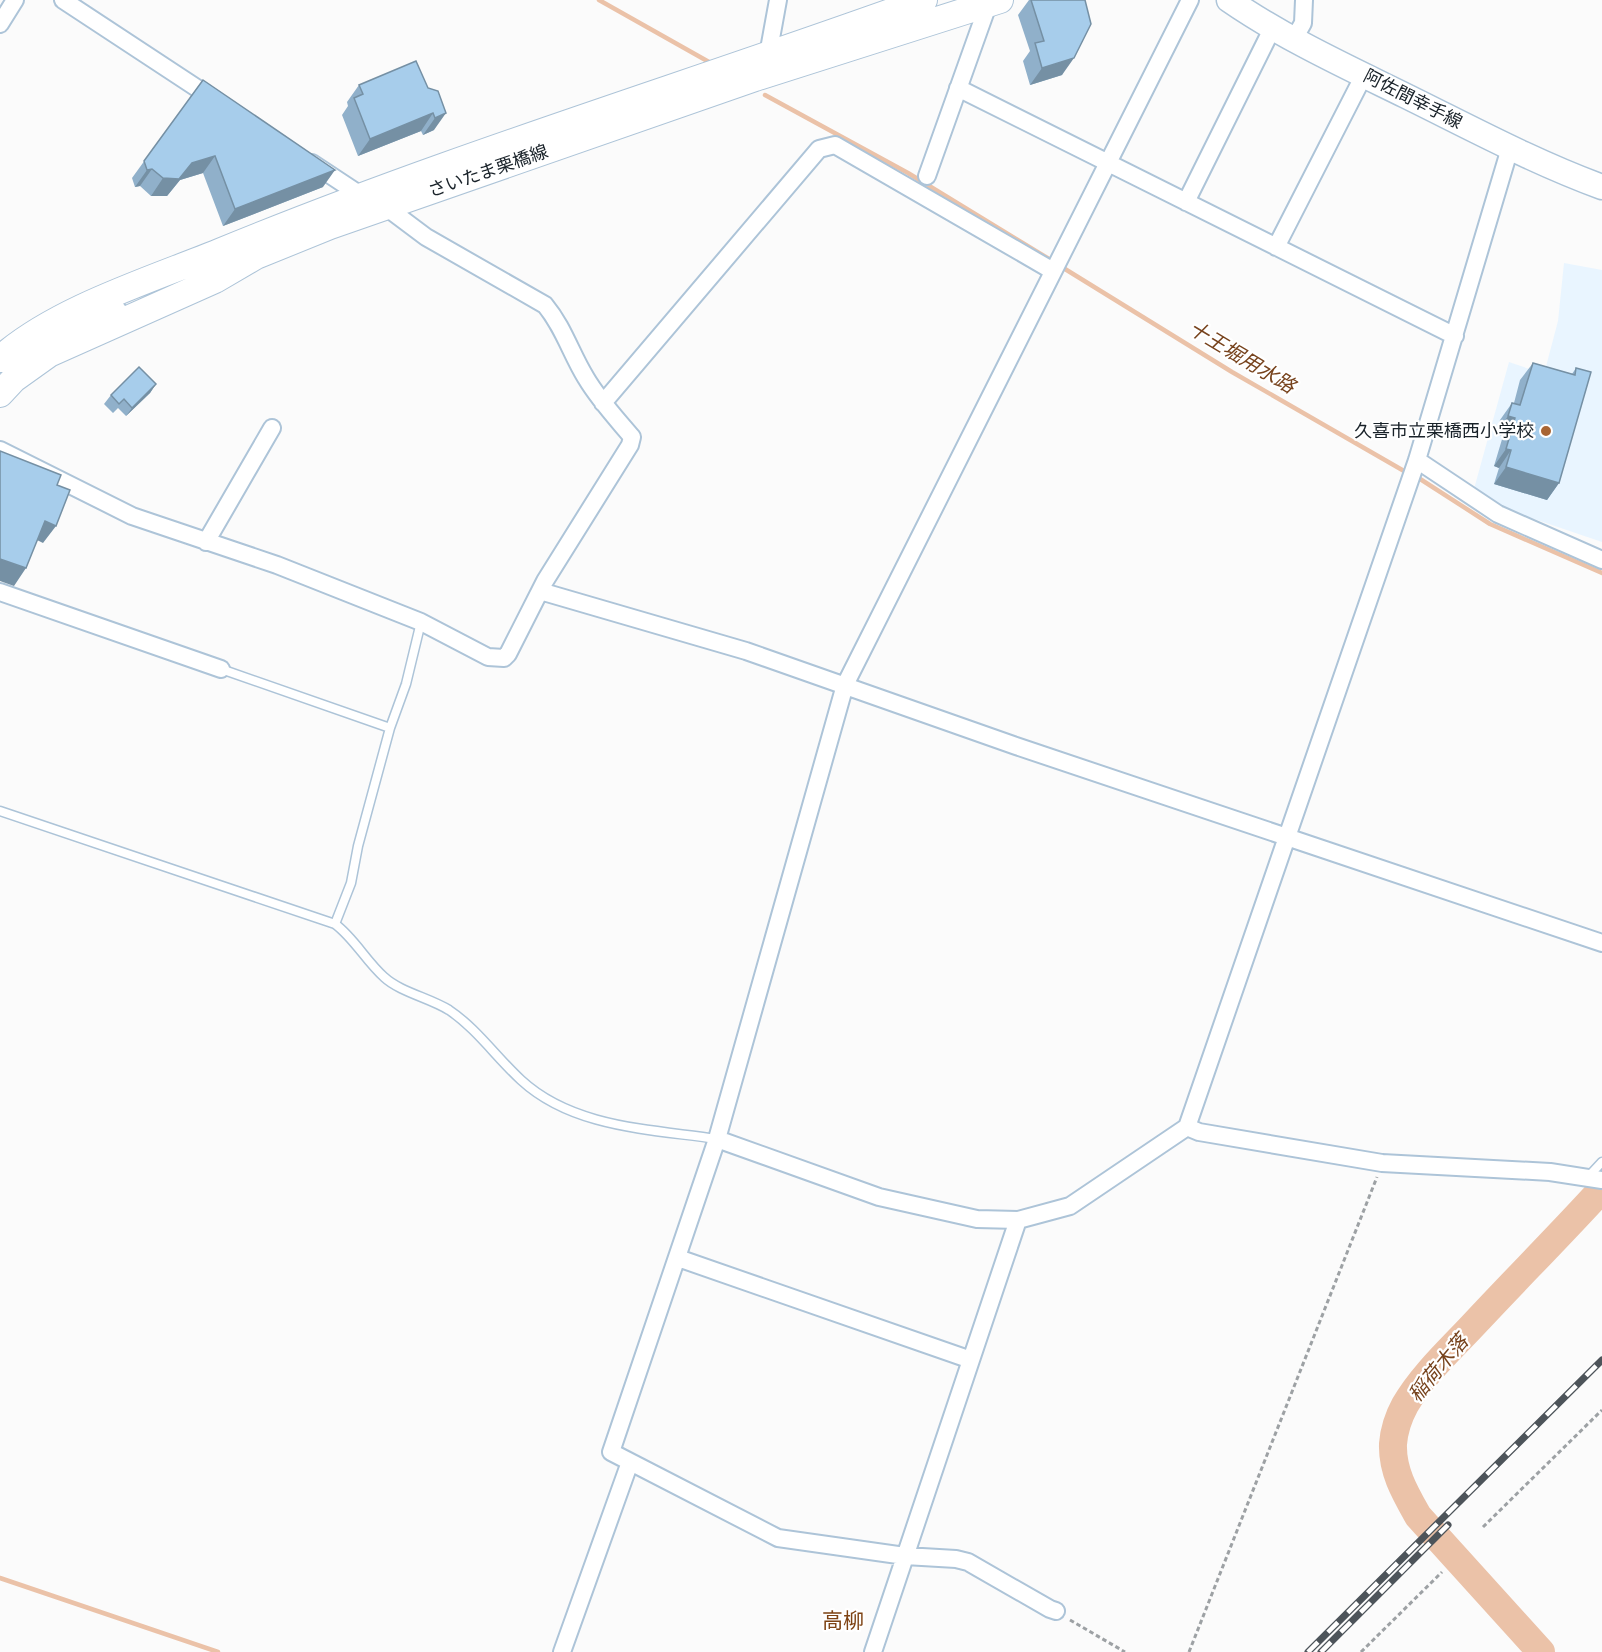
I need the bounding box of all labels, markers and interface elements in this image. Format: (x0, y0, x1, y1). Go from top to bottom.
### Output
street label: 阿佐間幸手線 (1360, 65, 1466, 133)
street label: さいたま栗橋線 (425, 140, 551, 202)
water label: 十王堀用水路 (1184, 316, 1301, 399)
place label: 久喜市立栗橋西小学校 (1354, 420, 1534, 442)
marker: 久喜市立栗橋西小学校 (1539, 424, 1553, 438)
water label: 稲荷木落 (1403, 1327, 1475, 1406)
district label: 高柳 (822, 1608, 864, 1634)

